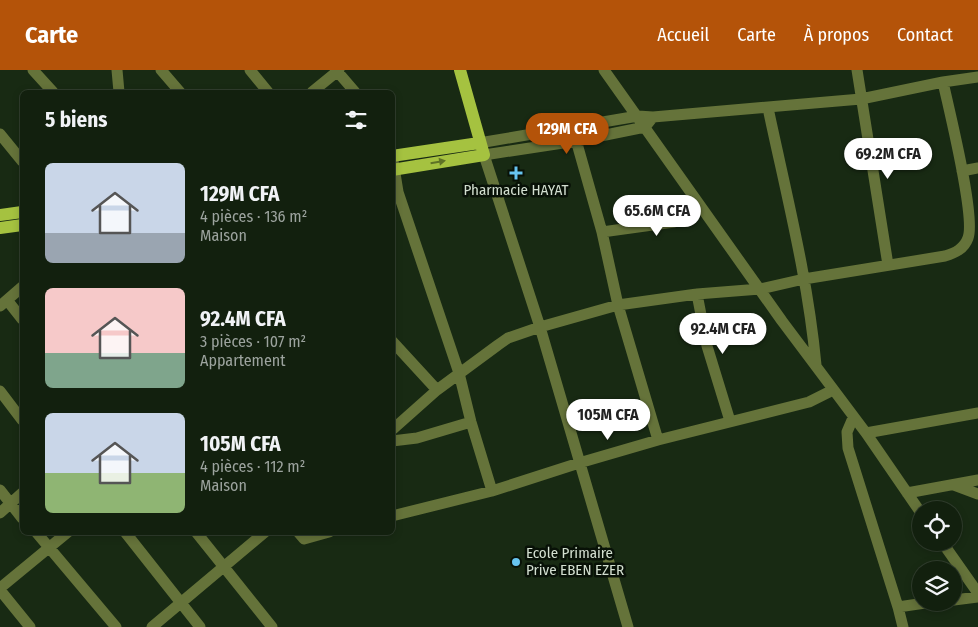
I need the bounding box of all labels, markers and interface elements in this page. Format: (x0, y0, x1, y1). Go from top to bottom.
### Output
text: Carte (25, 21, 78, 49)
text: Accueil (657, 24, 709, 46)
text: Carte (737, 24, 776, 46)
text: À propos (804, 24, 869, 46)
text: Contact (897, 24, 953, 46)
icon: filters (342, 106, 370, 134)
text: 5 biens (45, 107, 107, 133)
pin: 129M CFA (515, 112, 619, 155)
text: 129M CFA (537, 119, 597, 138)
pin: 69.2M CFA (831, 138, 945, 180)
text: 69.2M CFA (855, 144, 921, 163)
one-way arrow (430, 158, 446, 166)
marker: Pharmacie HAYAT (510, 167, 522, 179)
text: 129M CFA (200, 181, 279, 207)
place label: Pharmacie HAYAT (463, 181, 569, 199)
icon: home (85, 183, 145, 243)
pin: 65.6M CFA (600, 194, 714, 237)
text: 65.6M CFA (624, 201, 690, 220)
text: 4 pièces · 136 m² (200, 207, 307, 226)
text: Maison (200, 226, 247, 245)
text: 92.4M CFA (200, 306, 286, 332)
icon: home (85, 308, 145, 368)
pin: 92.4M CFA (666, 312, 780, 355)
text: 92.4M CFA (690, 319, 756, 338)
text: 3 pièces · 107 m² (200, 332, 306, 351)
text: Appartement (200, 351, 286, 370)
pin: 105M CFA (556, 398, 660, 441)
text: 105M CFA (577, 405, 639, 424)
text: 105M CFA (200, 431, 281, 457)
icon: home (85, 433, 145, 493)
text: 4 pièces · 112 m² (200, 457, 305, 476)
text: Maison (200, 476, 247, 495)
map controls (912, 501, 962, 611)
button: locate (912, 501, 962, 551)
place label: Ecole Primaire Prive EBEN EZER (526, 544, 624, 579)
marker: Ecole Primaire Prive EBEN EZER (510, 556, 522, 568)
button: layers (912, 561, 962, 611)

